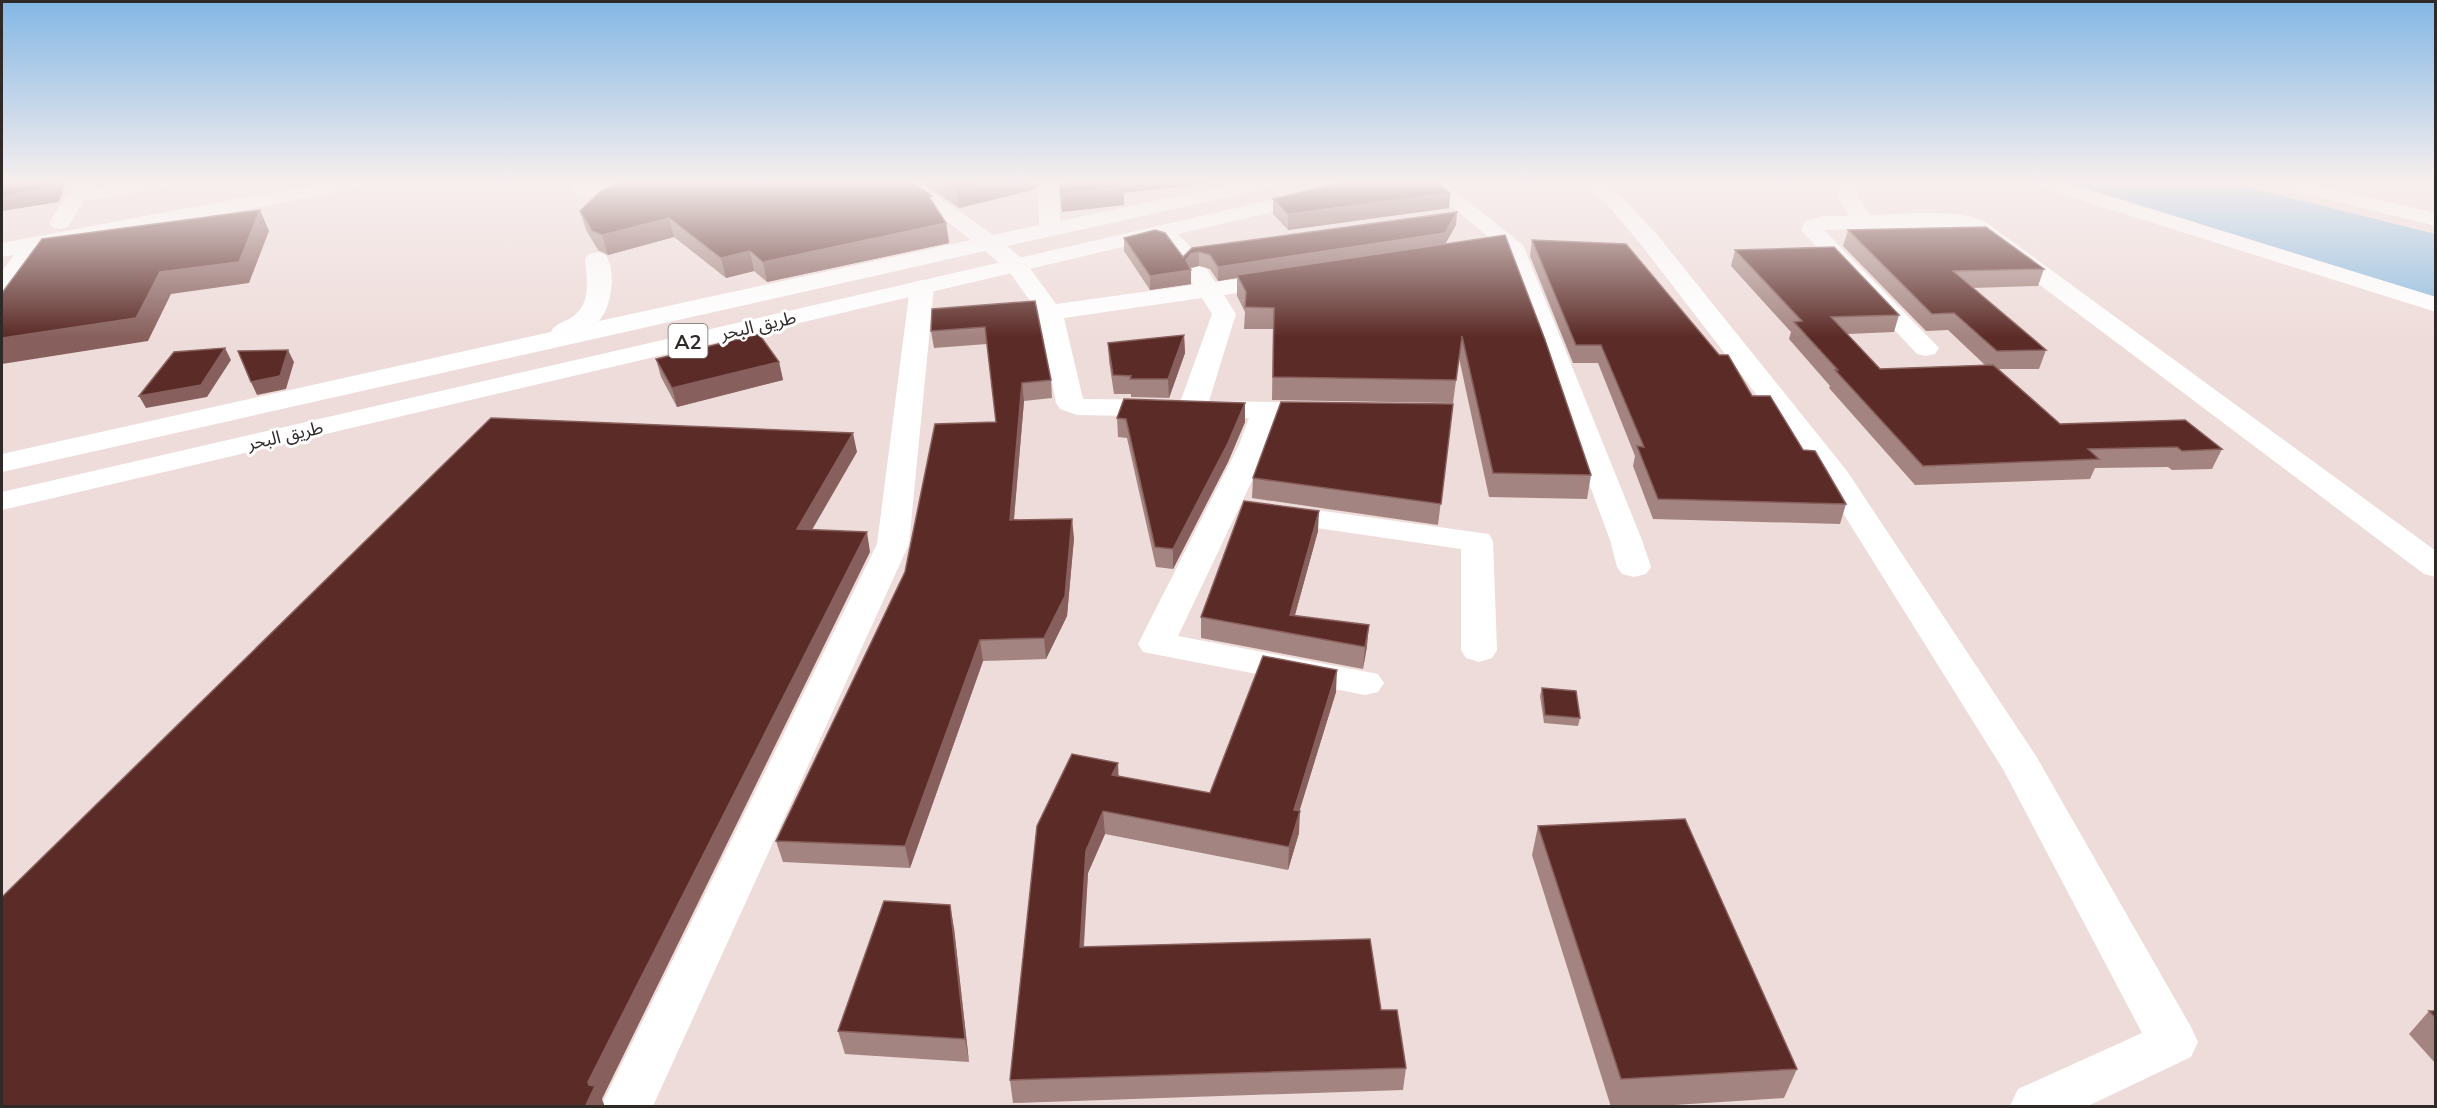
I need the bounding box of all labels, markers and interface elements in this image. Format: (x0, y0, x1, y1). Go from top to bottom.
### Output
street label: طريق البحر (717, 305, 798, 345)
road number: A2 (668, 324, 708, 358)
street label: طريق البحر (244, 415, 325, 455)

